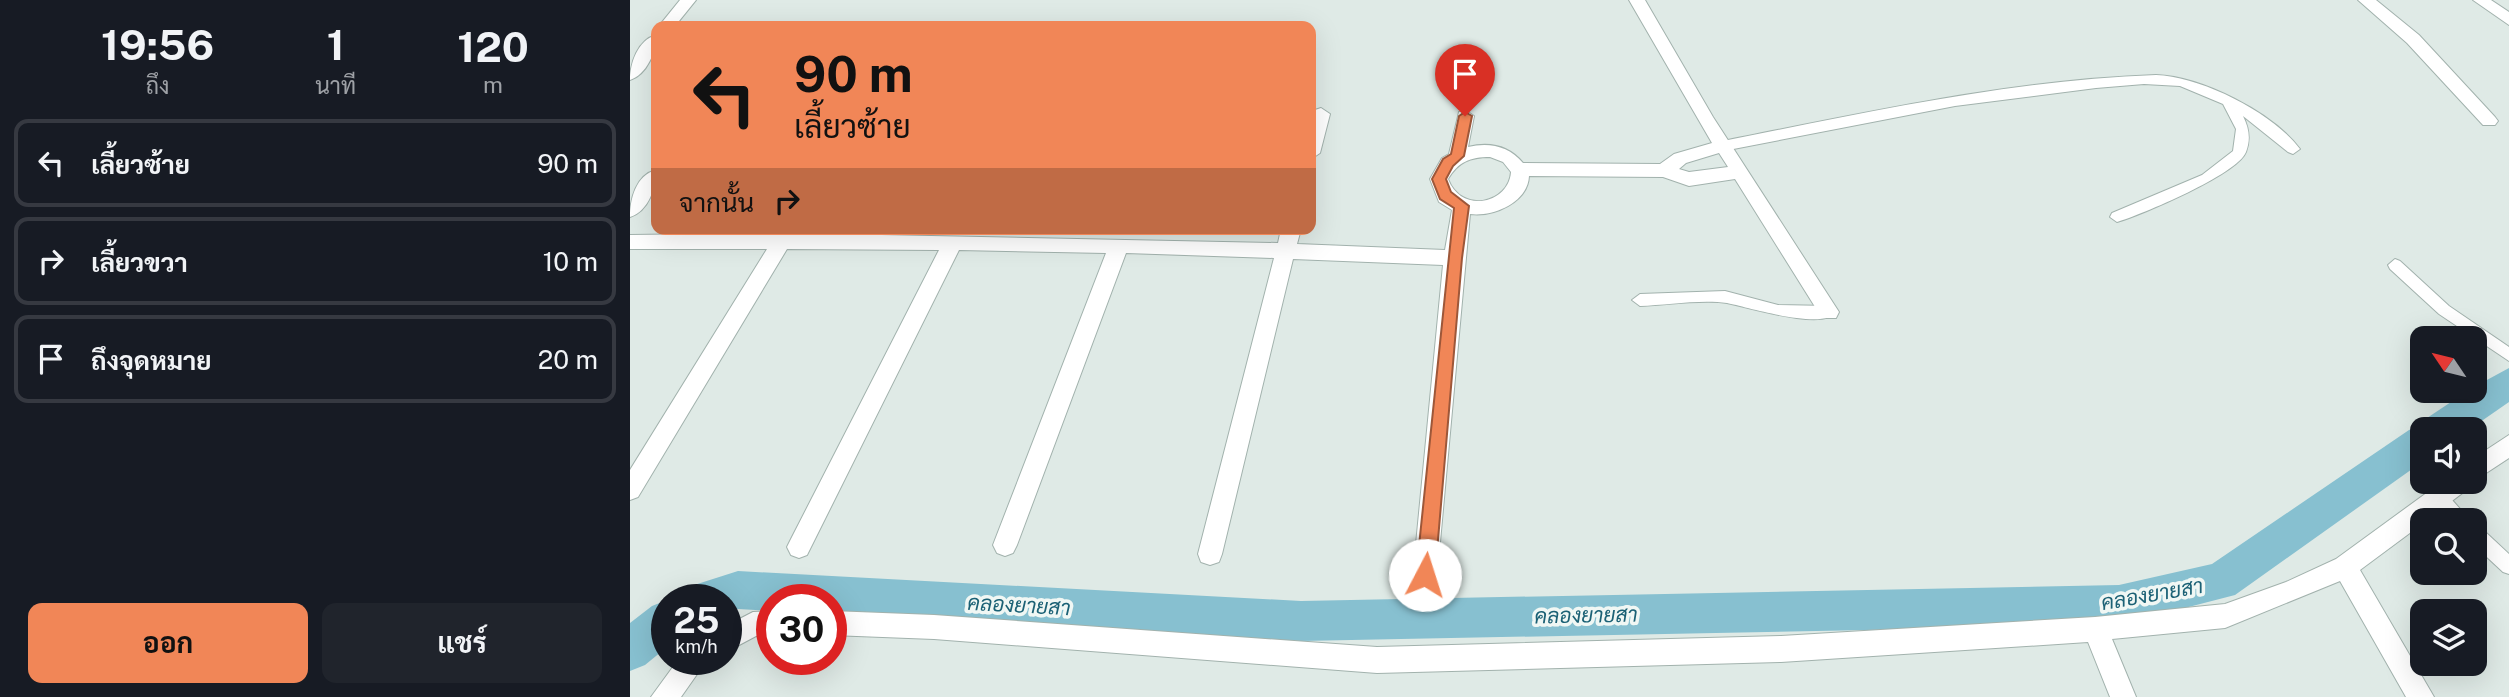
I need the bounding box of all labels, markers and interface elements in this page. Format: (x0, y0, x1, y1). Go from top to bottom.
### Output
text: 19:56 (101, 20, 214, 69)
text: 1 (327, 20, 345, 69)
text: 120 (457, 22, 529, 71)
pin (1435, 44, 1495, 116)
text: 90 m (794, 45, 913, 103)
icon: left (679, 49, 770, 140)
icon: arrive (1446, 55, 1484, 93)
text: m (483, 71, 503, 98)
text: ถึง (146, 72, 170, 99)
text: นาที (315, 72, 356, 99)
text: เลี้ยวซ้าย (794, 108, 911, 145)
icon: left (32, 144, 70, 182)
text: 90 m (537, 148, 598, 179)
text: เลี้ยวซ้าย (91, 149, 190, 180)
icon: right (768, 182, 806, 220)
text: จากนั้น (679, 187, 754, 218)
icon: right (32, 242, 70, 280)
text: 10 m (543, 246, 598, 277)
text: เลี้ยวขวา (91, 247, 188, 278)
north arrow (2410, 326, 2487, 402)
map controls (2410, 326, 2487, 676)
icon: arrive (32, 340, 70, 378)
text: 20 m (538, 344, 598, 375)
text: ถึงจุดหมาย (91, 345, 212, 376)
button: sound (2410, 417, 2487, 494)
button: search (2410, 508, 2487, 585)
position arrow (1388, 538, 1462, 612)
water label: คลองยายสา (2099, 573, 2205, 615)
speed limit sign: 30 (756, 584, 847, 675)
water label: คลองยายสา (967, 590, 1071, 620)
button: layers (2410, 599, 2487, 676)
text: 25 (674, 600, 719, 641)
water label: คลองยายสา (1534, 602, 1638, 628)
button: ออก (28, 603, 308, 683)
button: แชร์ (322, 603, 602, 683)
text: km/h (675, 636, 718, 657)

